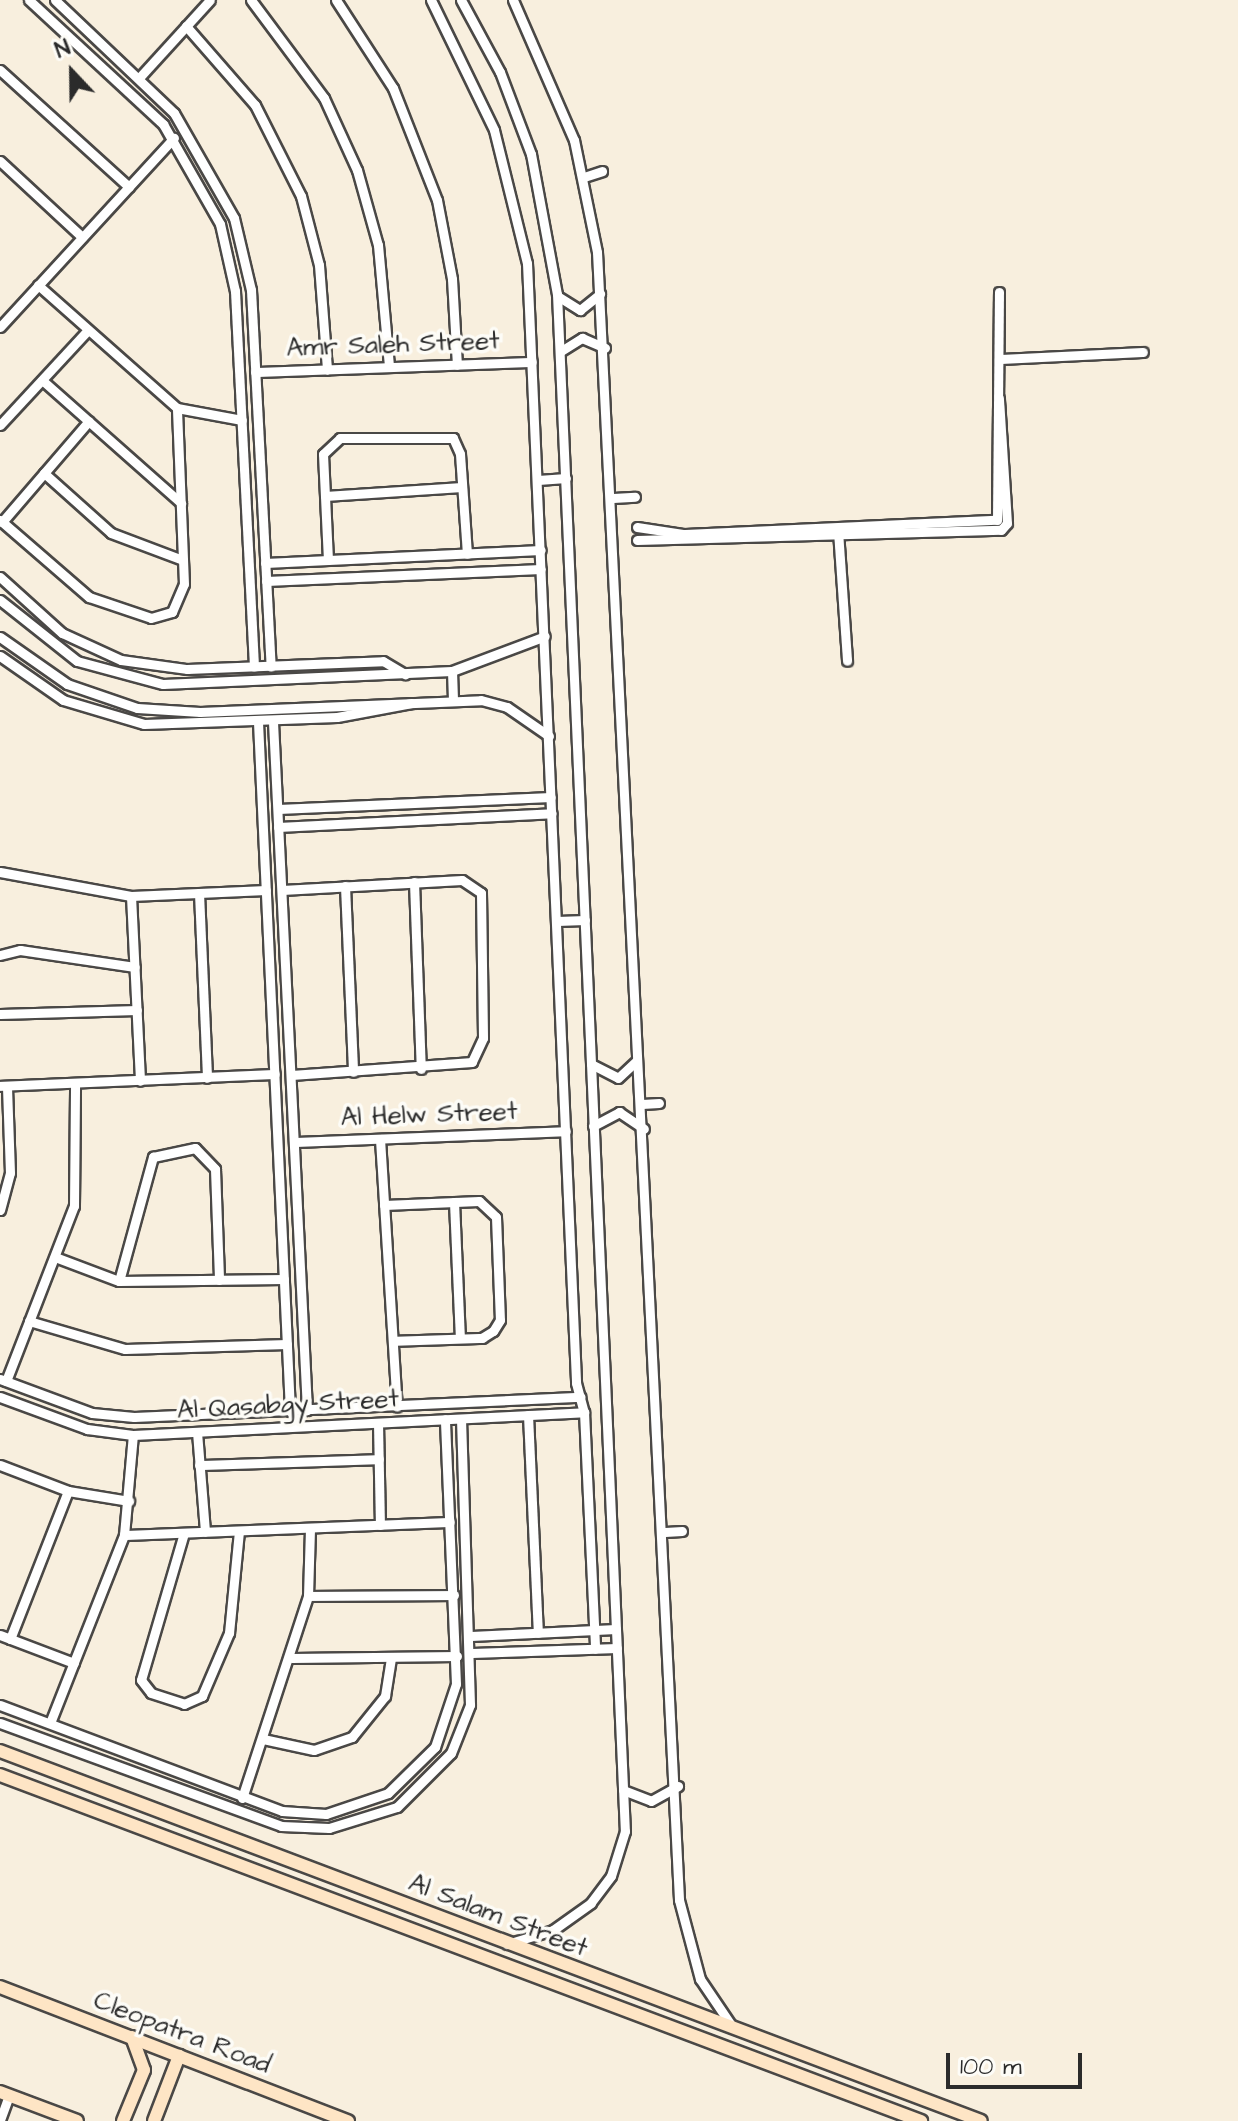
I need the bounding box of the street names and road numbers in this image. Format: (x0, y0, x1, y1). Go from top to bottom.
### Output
street label: Amr Saleh Street (286, 326, 500, 364)
street label: Al Helw Street (340, 1096, 518, 1134)
street label: Al Qasabgy Street (176, 1384, 400, 1426)
street label: Al Salam Street (404, 1868, 592, 1964)
street label: Cleopatra Road (89, 1985, 275, 2081)

